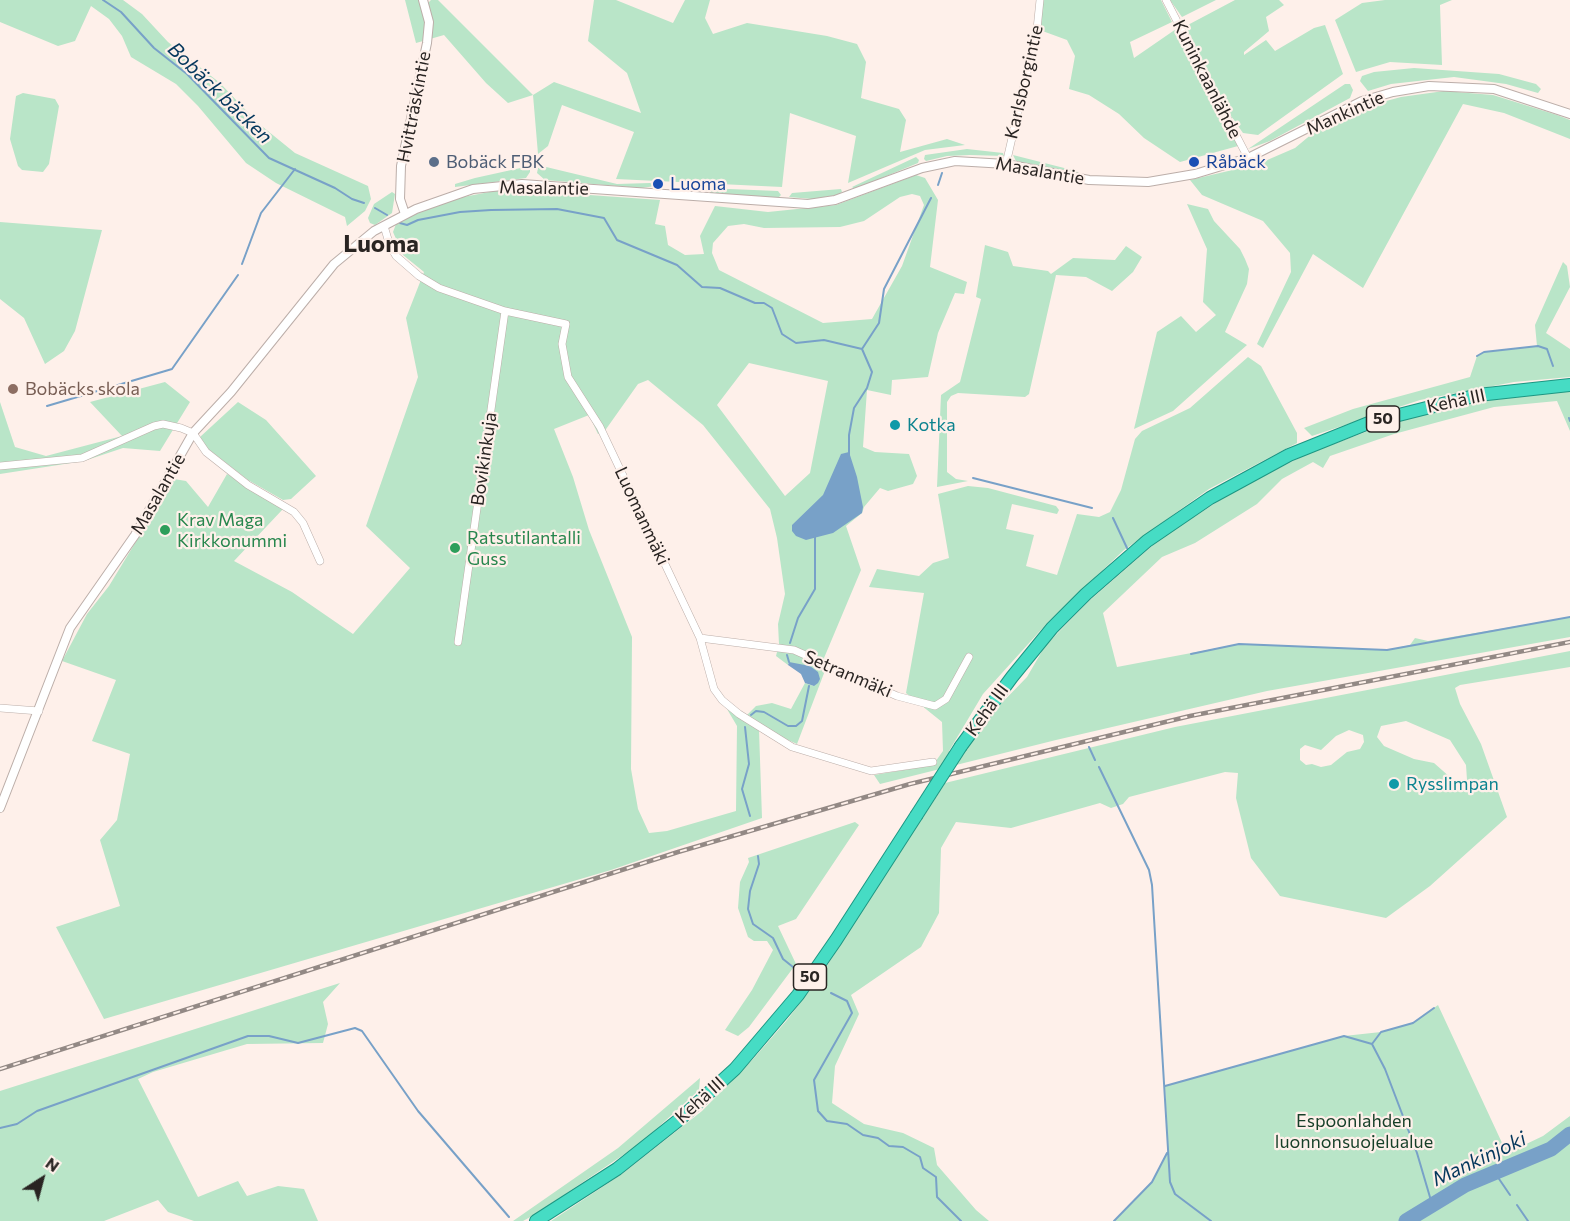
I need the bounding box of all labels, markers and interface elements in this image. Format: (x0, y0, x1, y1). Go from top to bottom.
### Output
street label: Kuninkaanlähde (1168, 16, 1246, 142)
street label: Karlsborgintie (1000, 23, 1048, 141)
water label: Bobäck bäcken (163, 37, 277, 149)
street label: Hvitträskintie (393, 50, 435, 164)
street label: Mankintie (1303, 86, 1387, 140)
place label: Bobäck FBK (446, 151, 544, 173)
place label: Råbäck (1206, 151, 1266, 173)
street label: Masalantie (994, 153, 1086, 189)
marker: Bobäck FBK (427, 155, 441, 169)
marker: Råbäck (1187, 155, 1201, 169)
place label: Luoma (670, 173, 726, 195)
street label: Masalantie (499, 176, 589, 200)
marker: Luoma (651, 177, 665, 191)
district label: Luoma (343, 230, 419, 258)
place label: Bobäcks skola (25, 378, 140, 400)
marker: Bobäcks skola (6, 382, 20, 396)
street label: Kehä III (1425, 384, 1487, 418)
road number: 50 (1366, 406, 1400, 432)
street label: Bovikinkuja (467, 411, 501, 507)
place label: Kotka (907, 414, 956, 436)
marker: Kotka (888, 418, 902, 432)
street label: Masalantie (126, 450, 190, 538)
street label: Luomanmäki (610, 463, 674, 569)
place label: Krav Maga Kirkkonummi (177, 509, 287, 552)
marker: Krav Maga Kirkkonummi (158, 523, 172, 537)
place label: Ratsutilantalli Guss (467, 527, 581, 570)
marker: Ratsutilantalli Guss (448, 541, 462, 555)
street label: Setranmäki (801, 646, 895, 702)
street label: Kehä III (961, 680, 1013, 740)
place label: Rysslimpan (1406, 773, 1499, 795)
marker: Rysslimpan (1387, 777, 1401, 791)
road number: 50 (794, 964, 826, 990)
street label: Kehä III (671, 1072, 729, 1128)
park label: Espoonlahden luonnonsuojelualue (1275, 1110, 1433, 1152)
water label: Mankinjoki (1428, 1127, 1530, 1191)
north arrow (12, 1149, 72, 1209)
text: N (42, 1153, 63, 1175)

